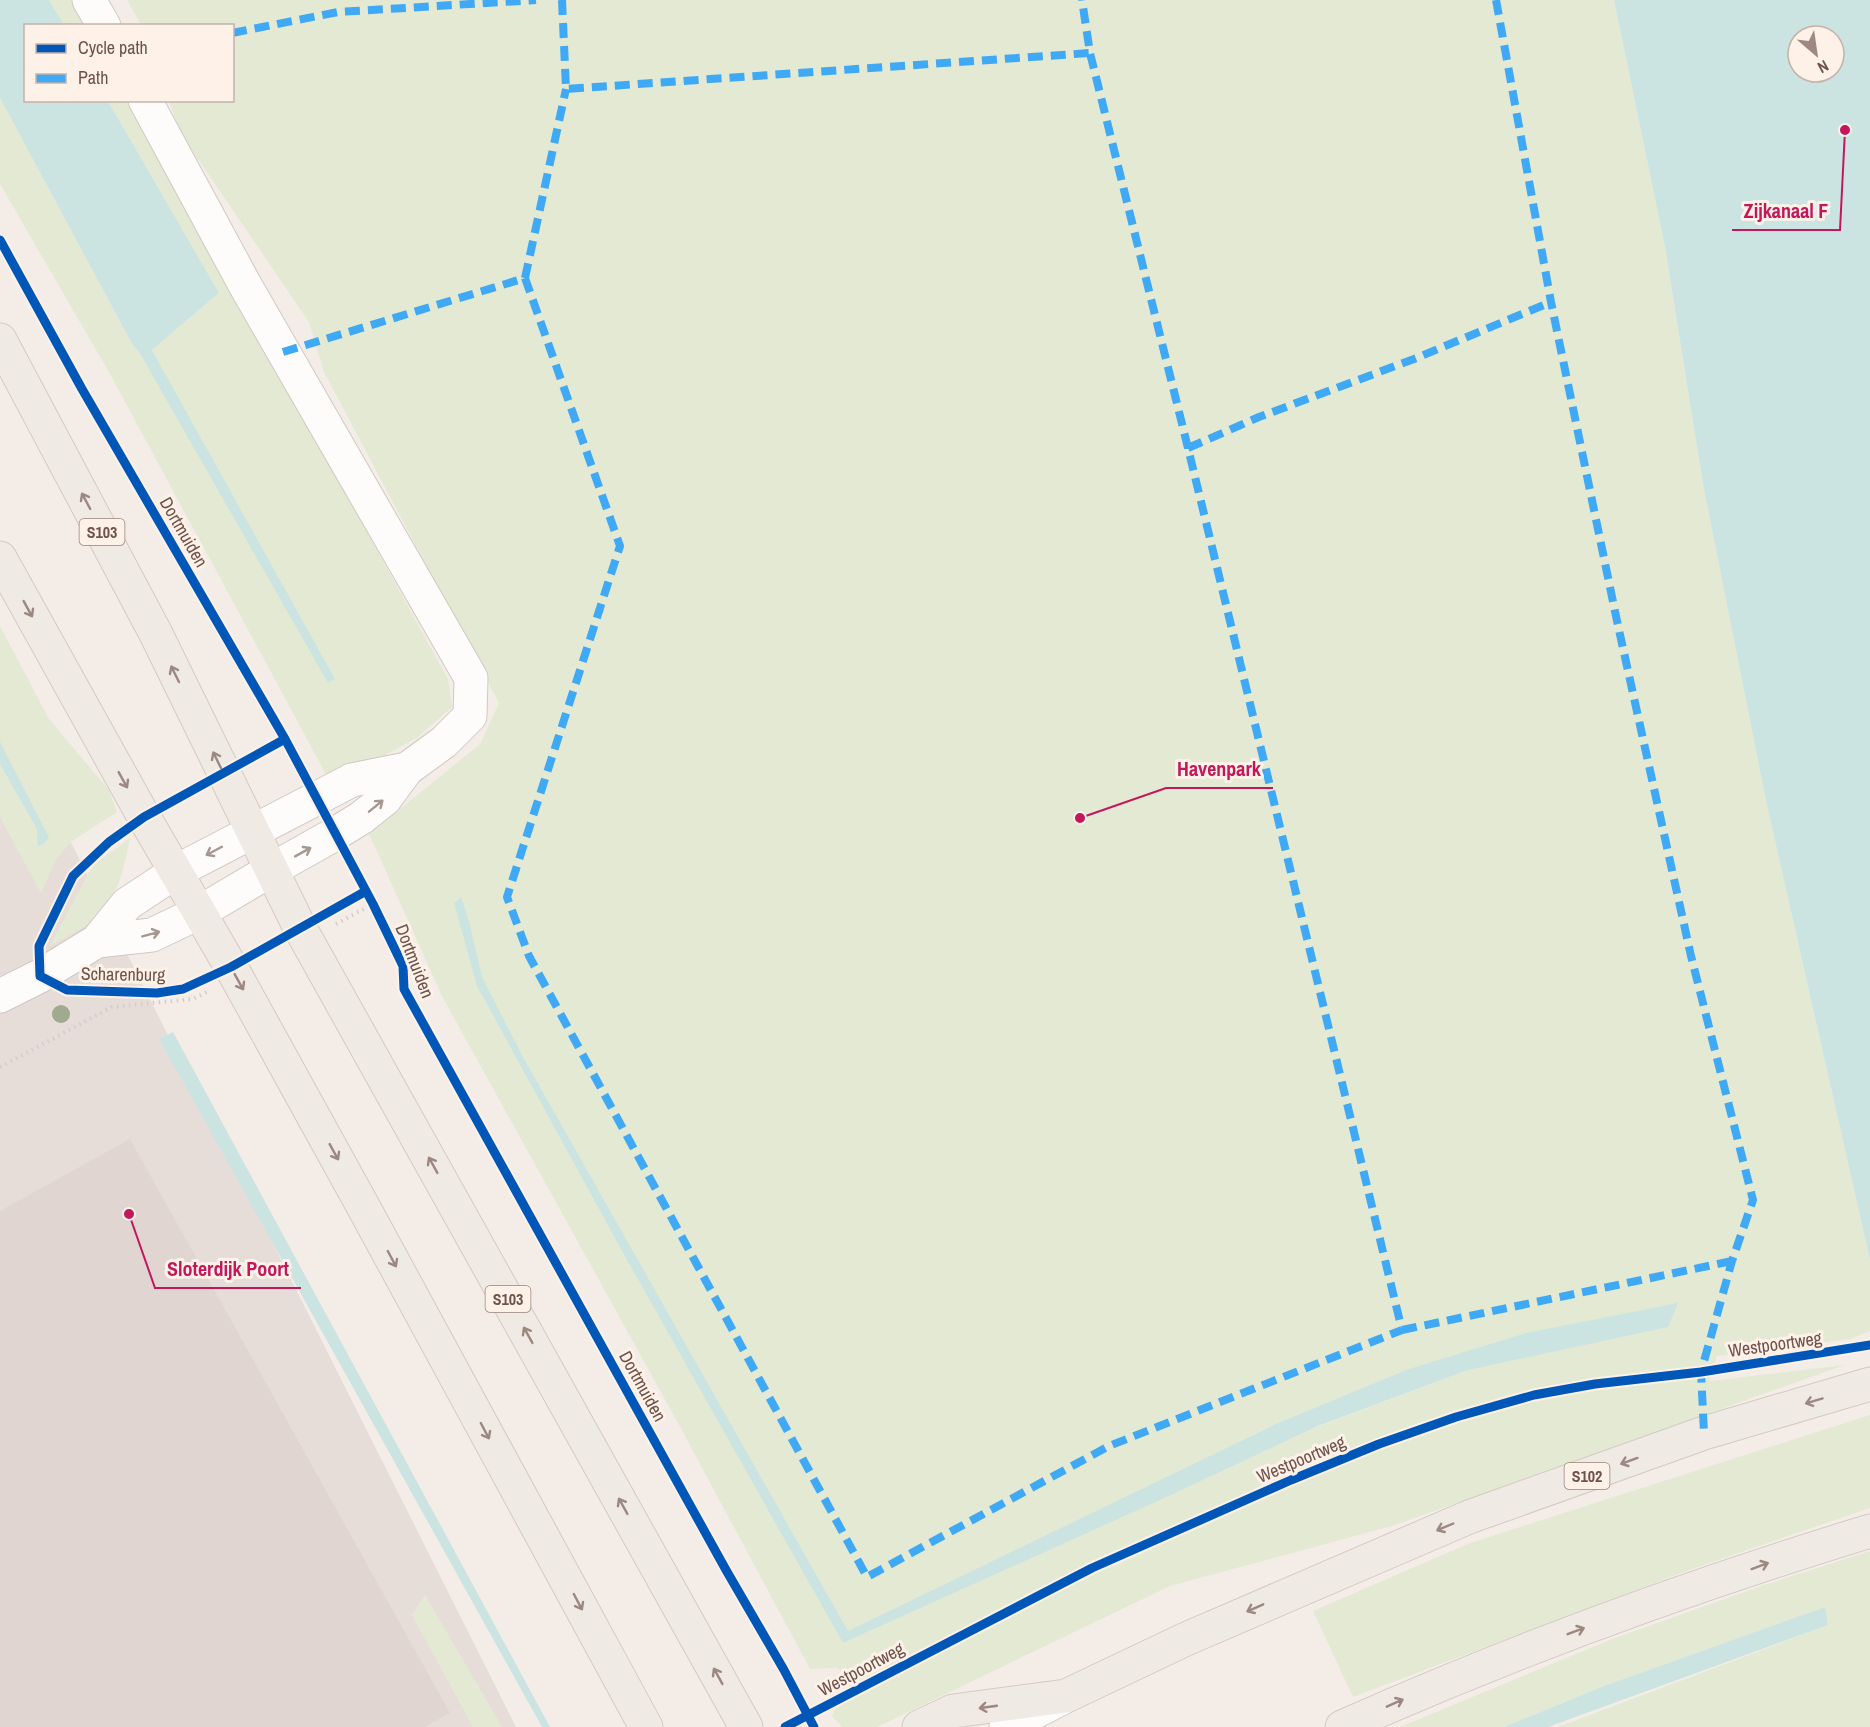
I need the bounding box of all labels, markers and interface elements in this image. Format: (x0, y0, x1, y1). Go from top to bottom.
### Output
legend (24, 24, 234, 102)
north arrow (1786, 24, 1846, 84)
text: Cycle path (78, 35, 148, 60)
text: N (1814, 55, 1833, 79)
text: Path (78, 65, 108, 90)
callout: Zijkanaal F (1732, 192, 1840, 230)
text: Zijkanaal F (1744, 197, 1828, 224)
street label: Dortmuiden (154, 492, 214, 572)
one-way arrow (80, 493, 92, 510)
road number: S103 (80, 519, 124, 545)
one-way arrow (23, 600, 35, 617)
one-way arrow (169, 666, 181, 684)
callout: Havenpark (1166, 750, 1273, 788)
one-way arrow (211, 751, 223, 769)
text: Havenpark (1177, 755, 1262, 782)
one-way arrow (118, 770, 129, 788)
one-way arrow (367, 800, 383, 813)
one-way arrow (206, 846, 224, 857)
one-way arrow (294, 846, 311, 858)
street label: Dortmuiden (390, 921, 440, 1001)
one-way arrow (141, 927, 160, 939)
street label: Scharenburg (81, 961, 166, 987)
one-way arrow (233, 973, 245, 990)
one-way arrow (329, 1143, 340, 1161)
one-way arrow (427, 1157, 439, 1174)
callout: Sloterdijk Poort (155, 1250, 301, 1288)
one-way arrow (387, 1250, 398, 1268)
text: Sloterdijk Poort (167, 1255, 290, 1282)
road number: S103 (486, 1286, 530, 1312)
street label: Westpoortweg (1727, 1325, 1824, 1363)
one-way arrow (522, 1327, 534, 1344)
street label: Dortmuiden (613, 1346, 673, 1426)
one-way arrow (1805, 1396, 1824, 1407)
one-way arrow (480, 1421, 491, 1439)
street label: Westpoortweg (1253, 1429, 1350, 1489)
one-way arrow (1620, 1456, 1638, 1467)
road number: S102 (1564, 1463, 1610, 1489)
one-way arrow (617, 1497, 628, 1515)
one-way arrow (1436, 1522, 1455, 1533)
one-way arrow (1750, 1559, 1769, 1570)
one-way arrow (572, 1593, 584, 1610)
one-way arrow (1247, 1603, 1265, 1614)
one-way arrow (1566, 1625, 1585, 1636)
street label: Westpoortweg (814, 1636, 909, 1702)
one-way arrow (712, 1668, 724, 1685)
one-way arrow (1385, 1697, 1404, 1708)
one-way arrow (978, 1701, 998, 1712)

